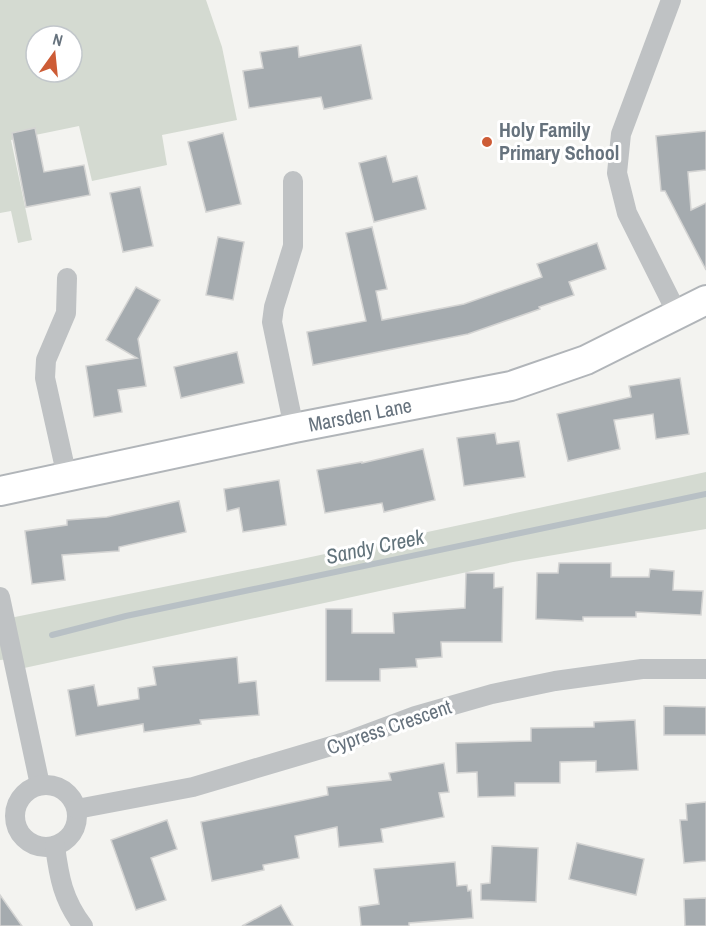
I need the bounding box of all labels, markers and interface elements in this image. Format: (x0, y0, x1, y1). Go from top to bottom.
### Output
north arrow (24, 24, 84, 84)
text: N (50, 28, 65, 51)
place label: Holy Family Primary School (499, 116, 619, 166)
marker: Holy Family Primary School (480, 135, 494, 149)
street label: Marsden Lane (306, 391, 414, 438)
water label: Sandy Creek (323, 522, 428, 571)
street label: Cypress Crescent (323, 692, 455, 761)

